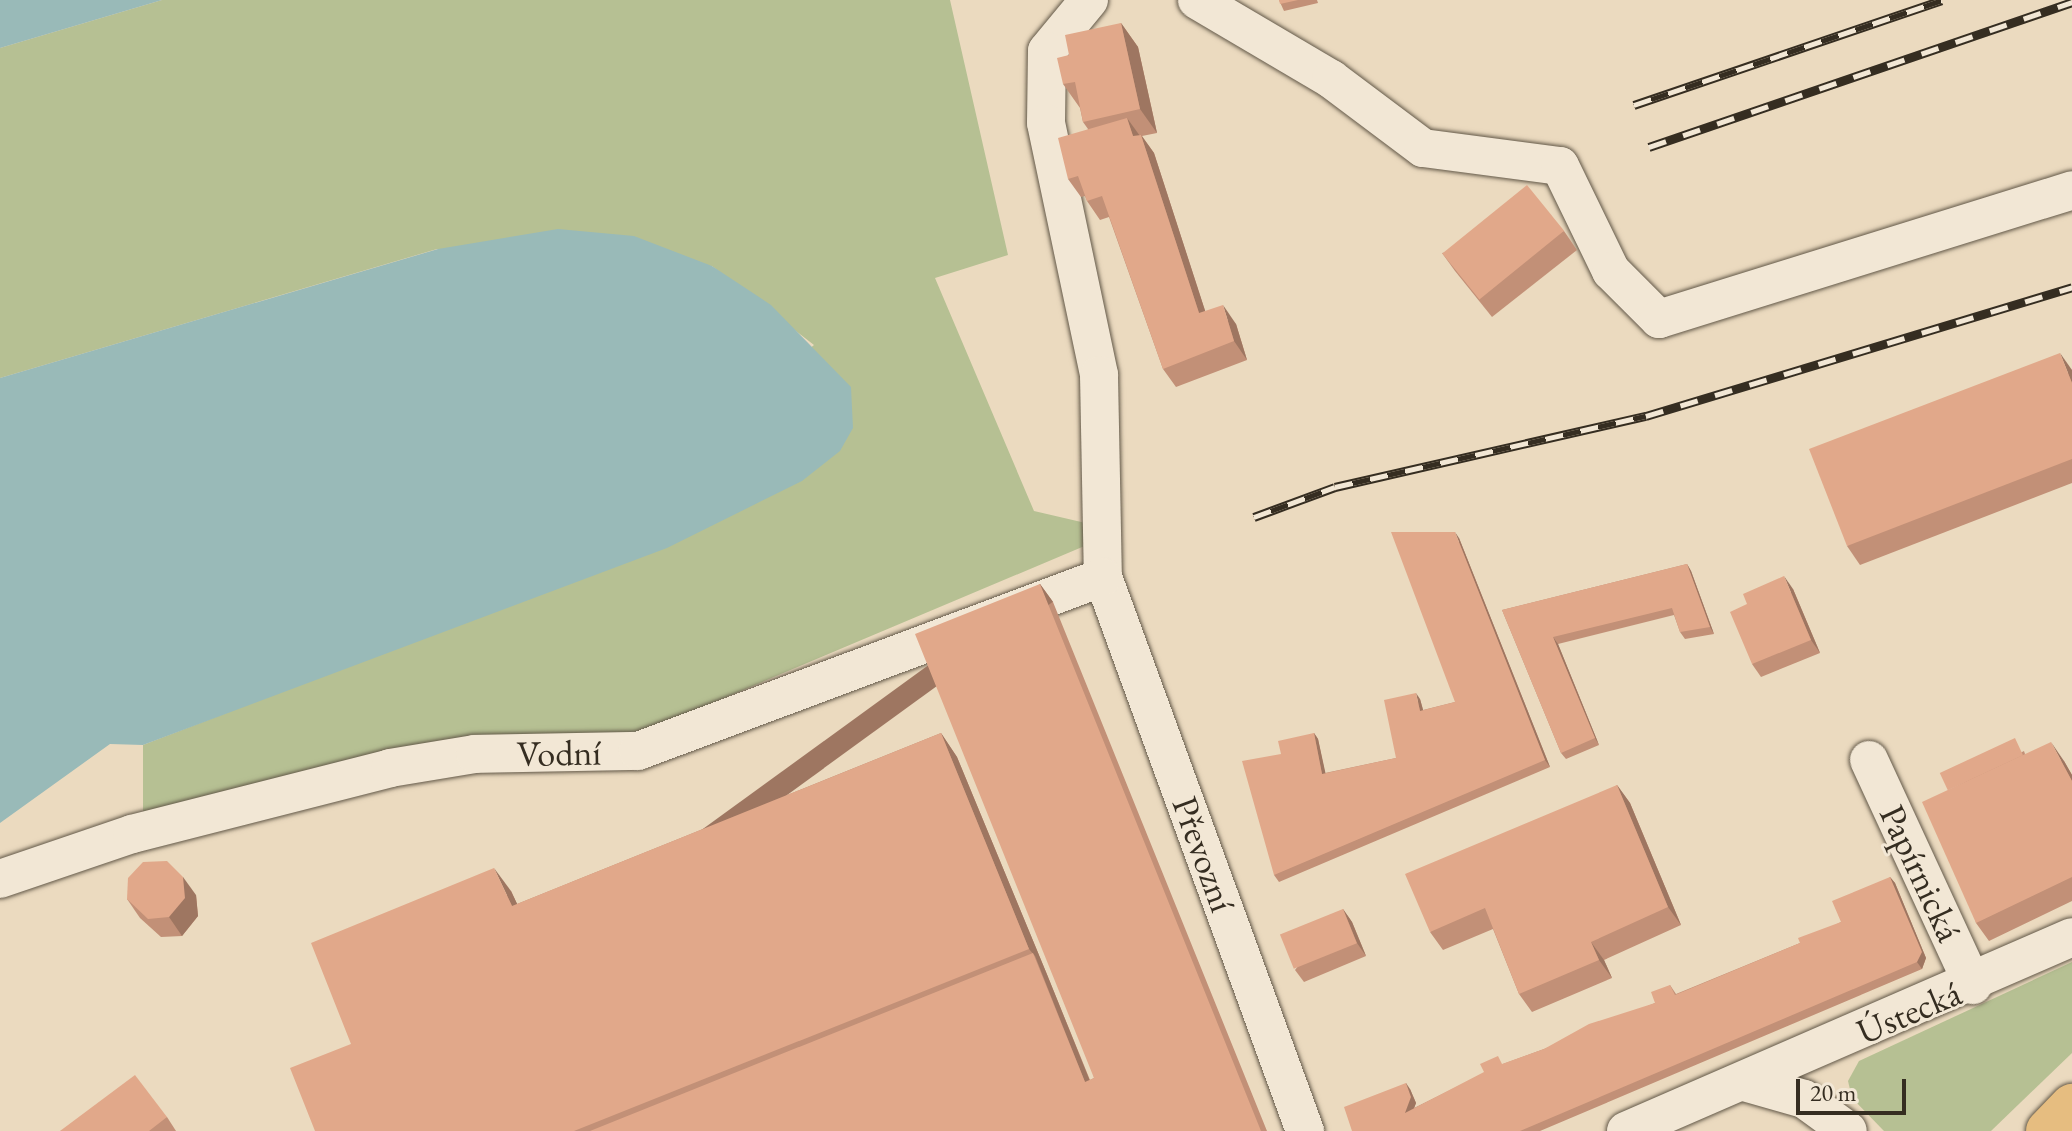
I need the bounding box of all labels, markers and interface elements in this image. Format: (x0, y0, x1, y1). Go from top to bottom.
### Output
street label: Vodní (516, 731, 602, 775)
street label: Převozní (1163, 790, 1245, 918)
street label: Papírnická (1871, 798, 1971, 948)
street label: Ústecká (1850, 971, 1968, 1053)
scale bar (1800, 1063, 1910, 1113)
text: 20 m (1810, 1077, 1857, 1108)

